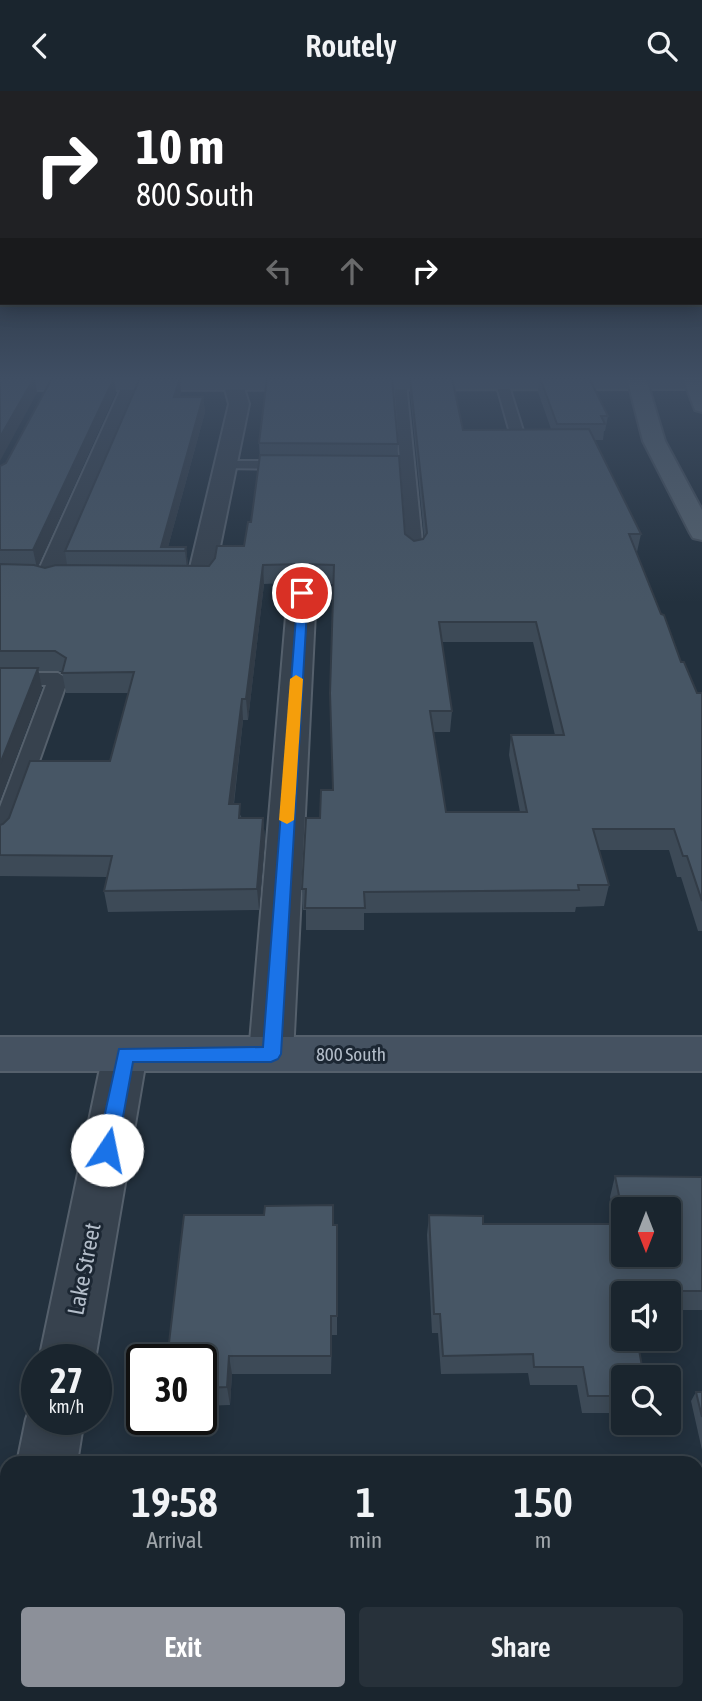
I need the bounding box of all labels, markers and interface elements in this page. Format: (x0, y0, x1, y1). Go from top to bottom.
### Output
icon: back (21, 27, 59, 65)
text: Routely (305, 27, 397, 64)
icon: search (643, 27, 681, 65)
text: 10 m (136, 118, 224, 174)
icon: right (21, 119, 112, 210)
text: 800 South (136, 176, 254, 213)
icon: left (260, 252, 298, 290)
icon: ahead (333, 252, 371, 290)
icon: right (406, 252, 444, 290)
pin (272, 563, 332, 623)
icon: arrive (283, 574, 321, 612)
street label: 800 South (316, 1043, 386, 1065)
position arrow (70, 1113, 144, 1187)
north arrow (611, 1197, 681, 1267)
map controls (611, 1197, 681, 1435)
street label: Lake Street (62, 1221, 106, 1317)
button: sound (611, 1281, 681, 1351)
speed limit sign: 30 (126, 1344, 217, 1435)
text: 27 (50, 1360, 83, 1400)
button: search (611, 1365, 681, 1435)
text: km/h (49, 1396, 84, 1417)
text: 19:58 (131, 1478, 218, 1526)
text: 1 (356, 1478, 375, 1526)
text: 150 (513, 1478, 573, 1526)
text: Arrival (146, 1527, 203, 1553)
text: min (349, 1527, 382, 1553)
text: m (535, 1527, 551, 1553)
button: Exit (21, 1607, 345, 1687)
button: Share (359, 1607, 683, 1687)

